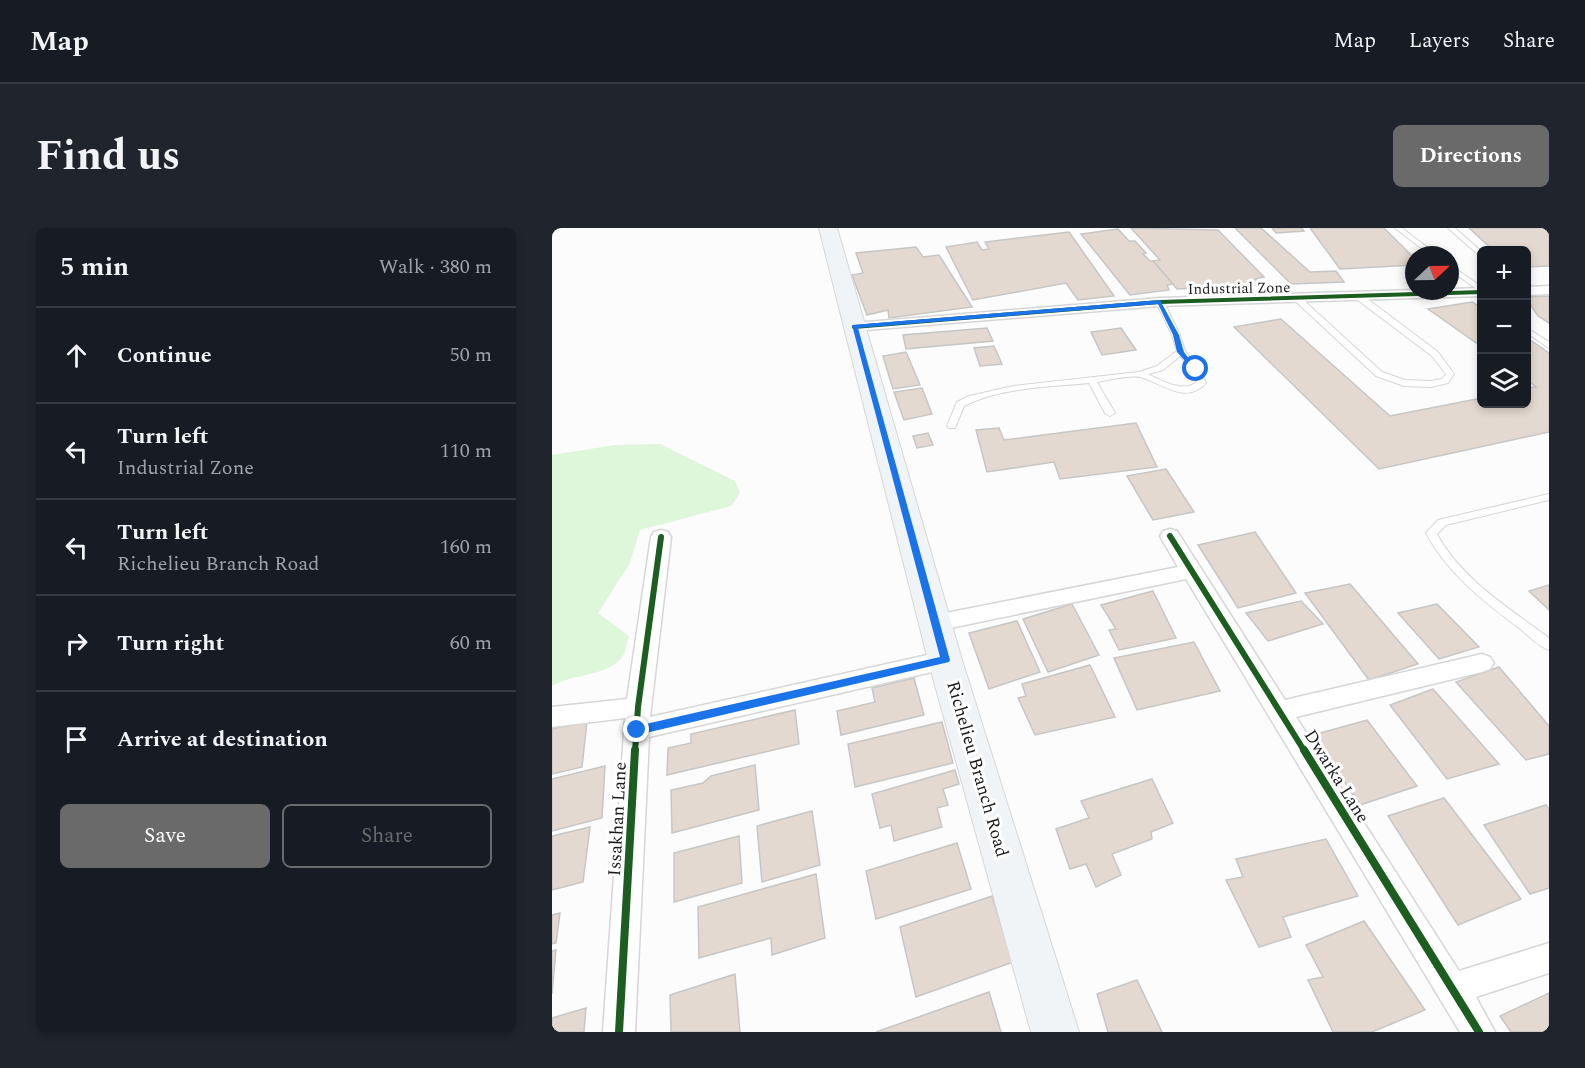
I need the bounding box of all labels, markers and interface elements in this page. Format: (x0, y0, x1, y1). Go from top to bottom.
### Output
text: Map (30, 20, 89, 63)
text: Map (1334, 25, 1376, 57)
text: Layers (1409, 25, 1470, 57)
text: Share (1503, 25, 1555, 57)
text: Find us (36, 125, 180, 188)
button: Directions (1393, 125, 1549, 187)
north arrow (1405, 246, 1459, 300)
map controls (1477, 246, 1531, 408)
button: + (1477, 246, 1531, 300)
text: 5 min (60, 247, 129, 287)
text: Walk · 380 m (379, 252, 492, 282)
street label: Industrial Zone (1187, 276, 1291, 301)
button: − (1477, 300, 1531, 354)
icon: ahead (60, 339, 93, 372)
text: Continue (117, 339, 212, 372)
text: 50 m (450, 340, 492, 370)
button: layers (1477, 354, 1531, 408)
route start (1182, 355, 1208, 381)
text: Turn left (117, 420, 209, 453)
icon: left (60, 435, 93, 468)
text: 110 m (440, 436, 492, 466)
text: Industrial Zone (117, 453, 254, 483)
text: Turn left (117, 516, 209, 549)
icon: left (60, 531, 93, 564)
text: 160 m (440, 532, 492, 562)
text: Richelieu Branch Road (117, 549, 319, 579)
icon: right (60, 627, 93, 660)
text: Turn right (117, 627, 224, 660)
text: 60 m (450, 628, 492, 658)
street label: Richelieu Branch Road (939, 678, 1016, 860)
route end (623, 716, 649, 742)
icon: arrive (60, 723, 93, 756)
text: Arrive at destination (117, 723, 328, 756)
street label: Dwarka Lane (1297, 724, 1376, 828)
street label: Issakhan Lane (601, 761, 634, 877)
button: Save (60, 804, 270, 868)
button: Share (282, 804, 492, 868)

